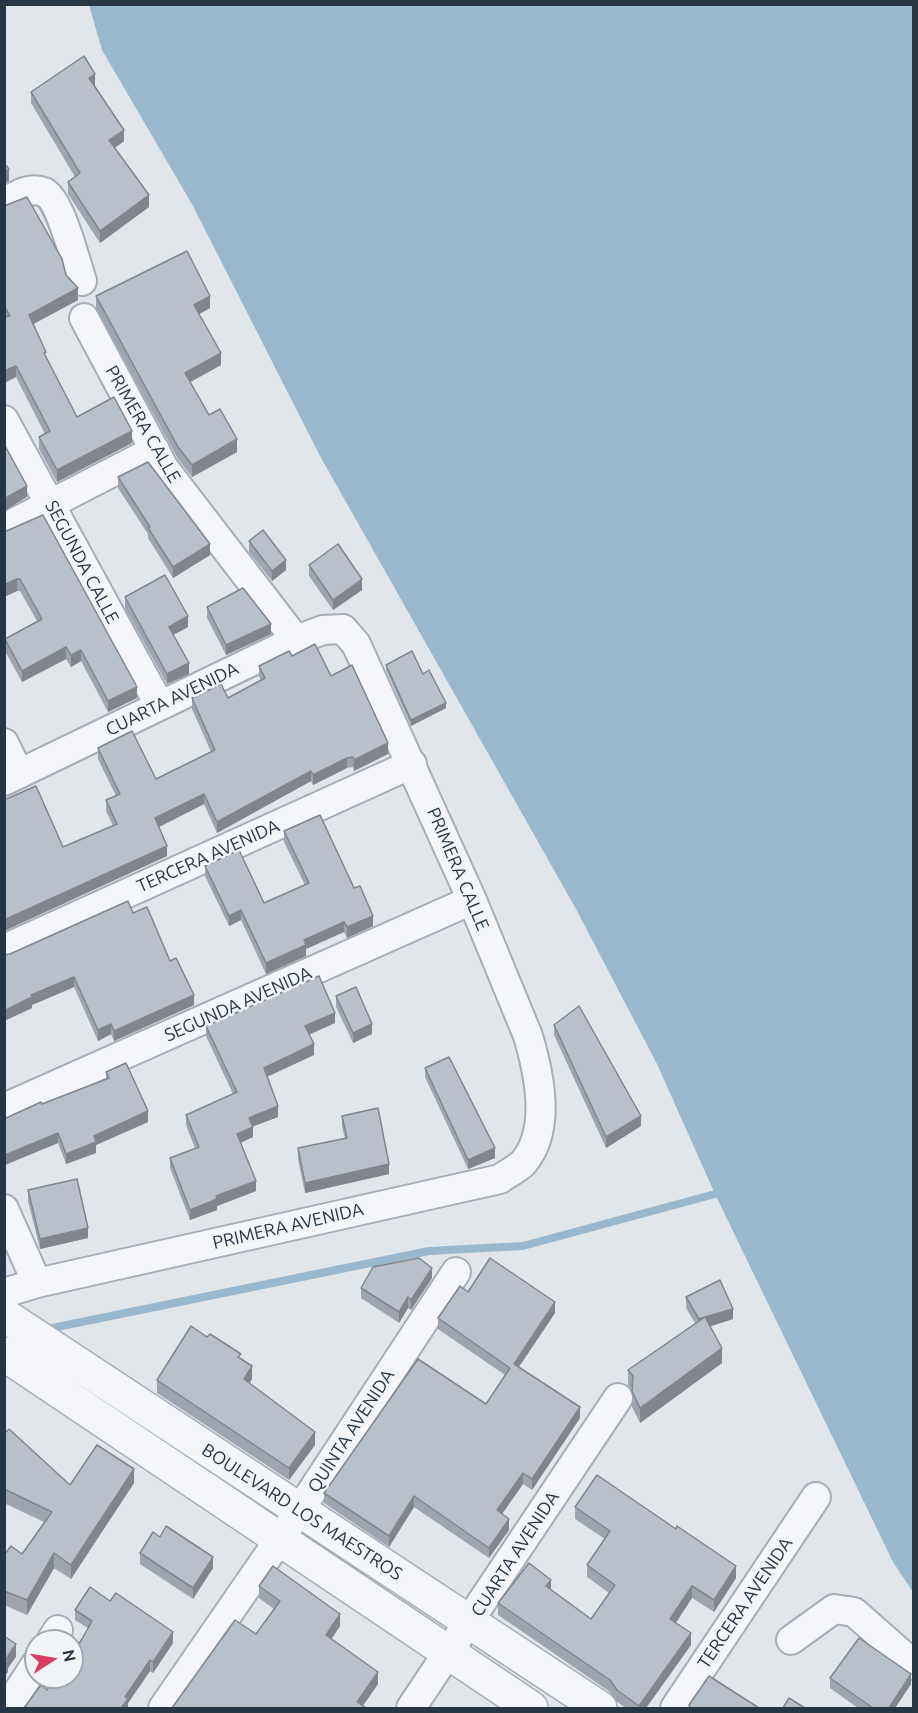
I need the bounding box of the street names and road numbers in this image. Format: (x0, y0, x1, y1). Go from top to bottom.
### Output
street label: PRIMERA CALLE (101, 362, 185, 486)
street label: SEGUNDA CALLE (40, 497, 124, 627)
street label: CUARTA AVENIDA (102, 658, 242, 740)
street label: PRIMERA CALLE (422, 804, 494, 934)
street label: TERCERA AVENIDA (133, 815, 283, 897)
street label: SEGUNDA AVENIDA (161, 962, 315, 1046)
street label: PRIMERA AVENIDA (211, 1198, 365, 1254)
street label: QUINTA AVENIDA (303, 1365, 399, 1497)
street label: BOULEVARD LOS MAESTROS (198, 1439, 406, 1585)
street label: CUARTA AVENIDA (466, 1487, 564, 1621)
street label: TERCERA AVENIDA (693, 1533, 797, 1673)

